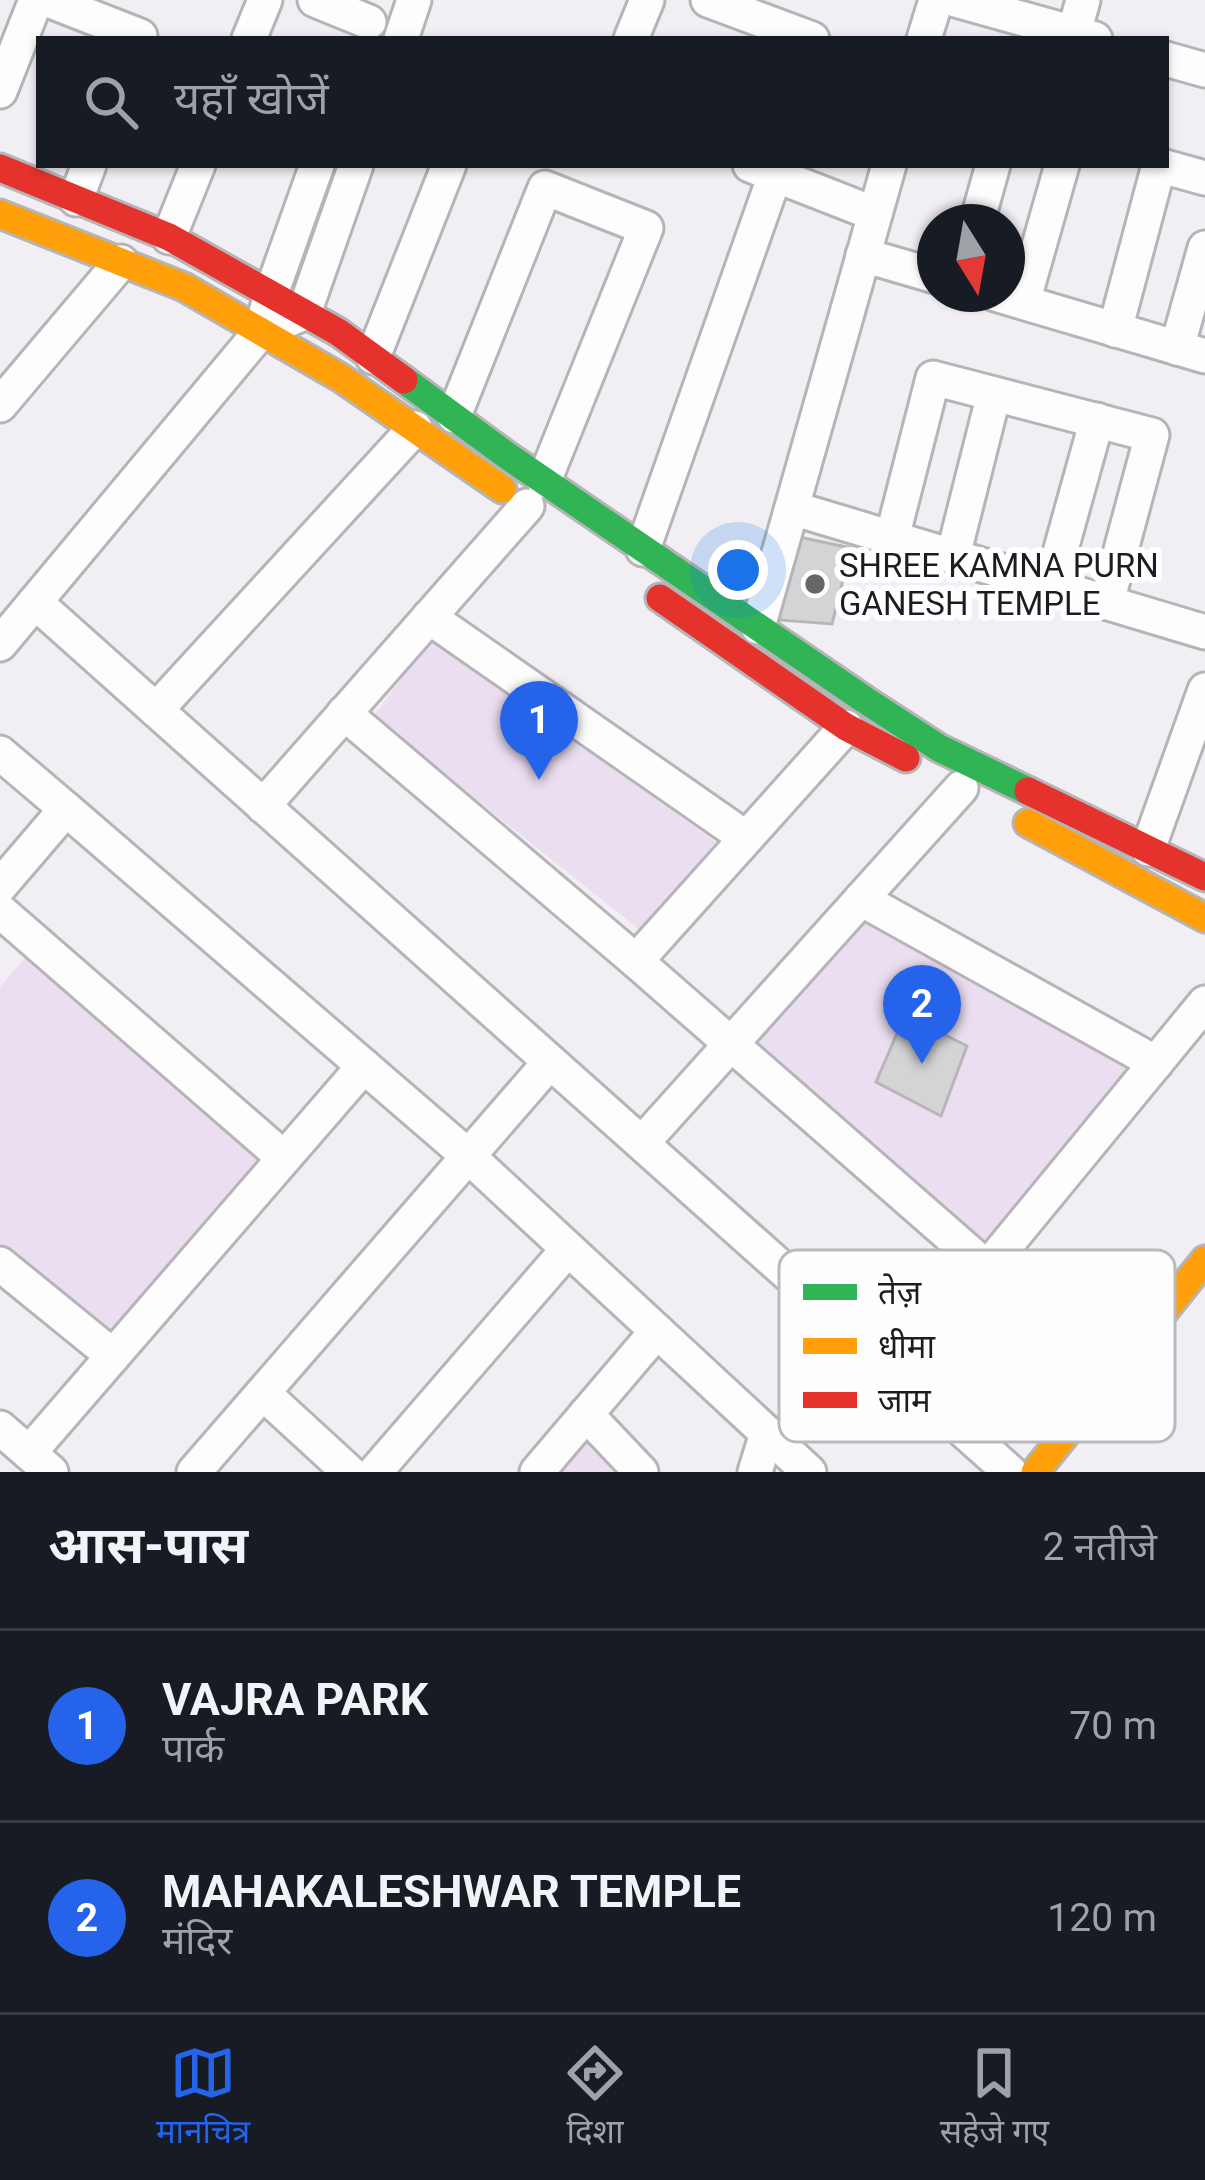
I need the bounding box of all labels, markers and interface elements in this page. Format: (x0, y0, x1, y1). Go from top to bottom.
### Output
search box (36, 36, 1169, 168)
icon: search (78, 69, 144, 135)
text: यहाँ खोजें (174, 72, 329, 125)
north arrow (917, 204, 1025, 312)
your location (708, 540, 768, 600)
place label: SHREE KAMNA PURN GANESH TEMPLE (839, 546, 1159, 623)
marker: SHREE KAMNA PURN GANESH TEMPLE (802, 571, 828, 597)
pin: 1 (500, 681, 578, 780)
pin: 2 (883, 965, 961, 1064)
legend (779, 1250, 1175, 1442)
text: तेज़ (878, 1273, 922, 1312)
text: धीमा (878, 1327, 937, 1366)
text: जाम (878, 1381, 932, 1420)
text: आस-पास (48, 1516, 248, 1575)
text: 2 नतीजे (1042, 1524, 1157, 1570)
text: VAJRA PARK (162, 1673, 428, 1726)
text: 1 (76, 1703, 98, 1749)
text: 70 m (1069, 1703, 1157, 1749)
text: पार्क (162, 1726, 224, 1772)
text: MAHAKALESHWAR TEMPLE (162, 1865, 741, 1918)
text: 2 (76, 1895, 98, 1941)
text: 120 m (1047, 1895, 1157, 1941)
text: मंदिर (162, 1918, 232, 1964)
tab: मानचित्र (156, 2040, 250, 2156)
tab: दिशा (562, 2040, 628, 2156)
tab: सहेजे गए (940, 2040, 1049, 2156)

